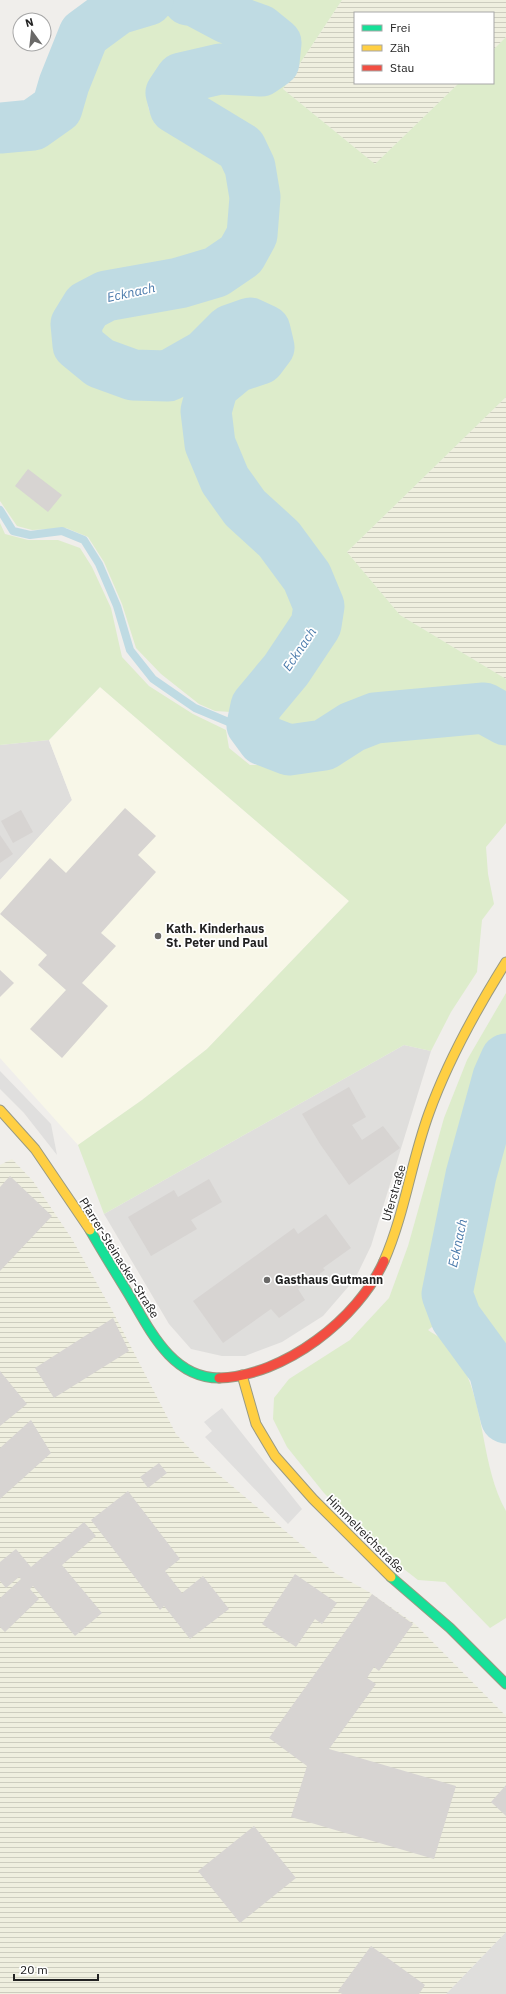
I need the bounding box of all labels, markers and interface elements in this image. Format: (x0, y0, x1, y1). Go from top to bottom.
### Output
north arrow (12, 12, 52, 52)
legend (354, 12, 494, 84)
text: N (24, 15, 35, 30)
text: Frei (390, 20, 410, 35)
text: Zäh (390, 40, 410, 55)
text: Stau (390, 60, 414, 75)
water label: Ecknach (105, 279, 157, 306)
water label: Ecknach (279, 624, 320, 674)
place label: Kath. Kinderhaus St. Peter und Paul (166, 921, 268, 950)
marker: Kath. Kinderhaus St. Peter und Paul (153, 931, 163, 941)
street label: Uferstraße (378, 1163, 409, 1223)
street label: Pfarrer-Steinacker-Straße (76, 1195, 163, 1321)
water label: Ecknach (444, 1217, 471, 1269)
place label: Gasthaus Gutmann (275, 1272, 383, 1287)
marker: Gasthaus Gutmann (262, 1275, 272, 1285)
street label: Himmelreichstraße (323, 1492, 408, 1576)
scale bar (14, 1956, 98, 1982)
text: 20 m (20, 1962, 48, 1977)

